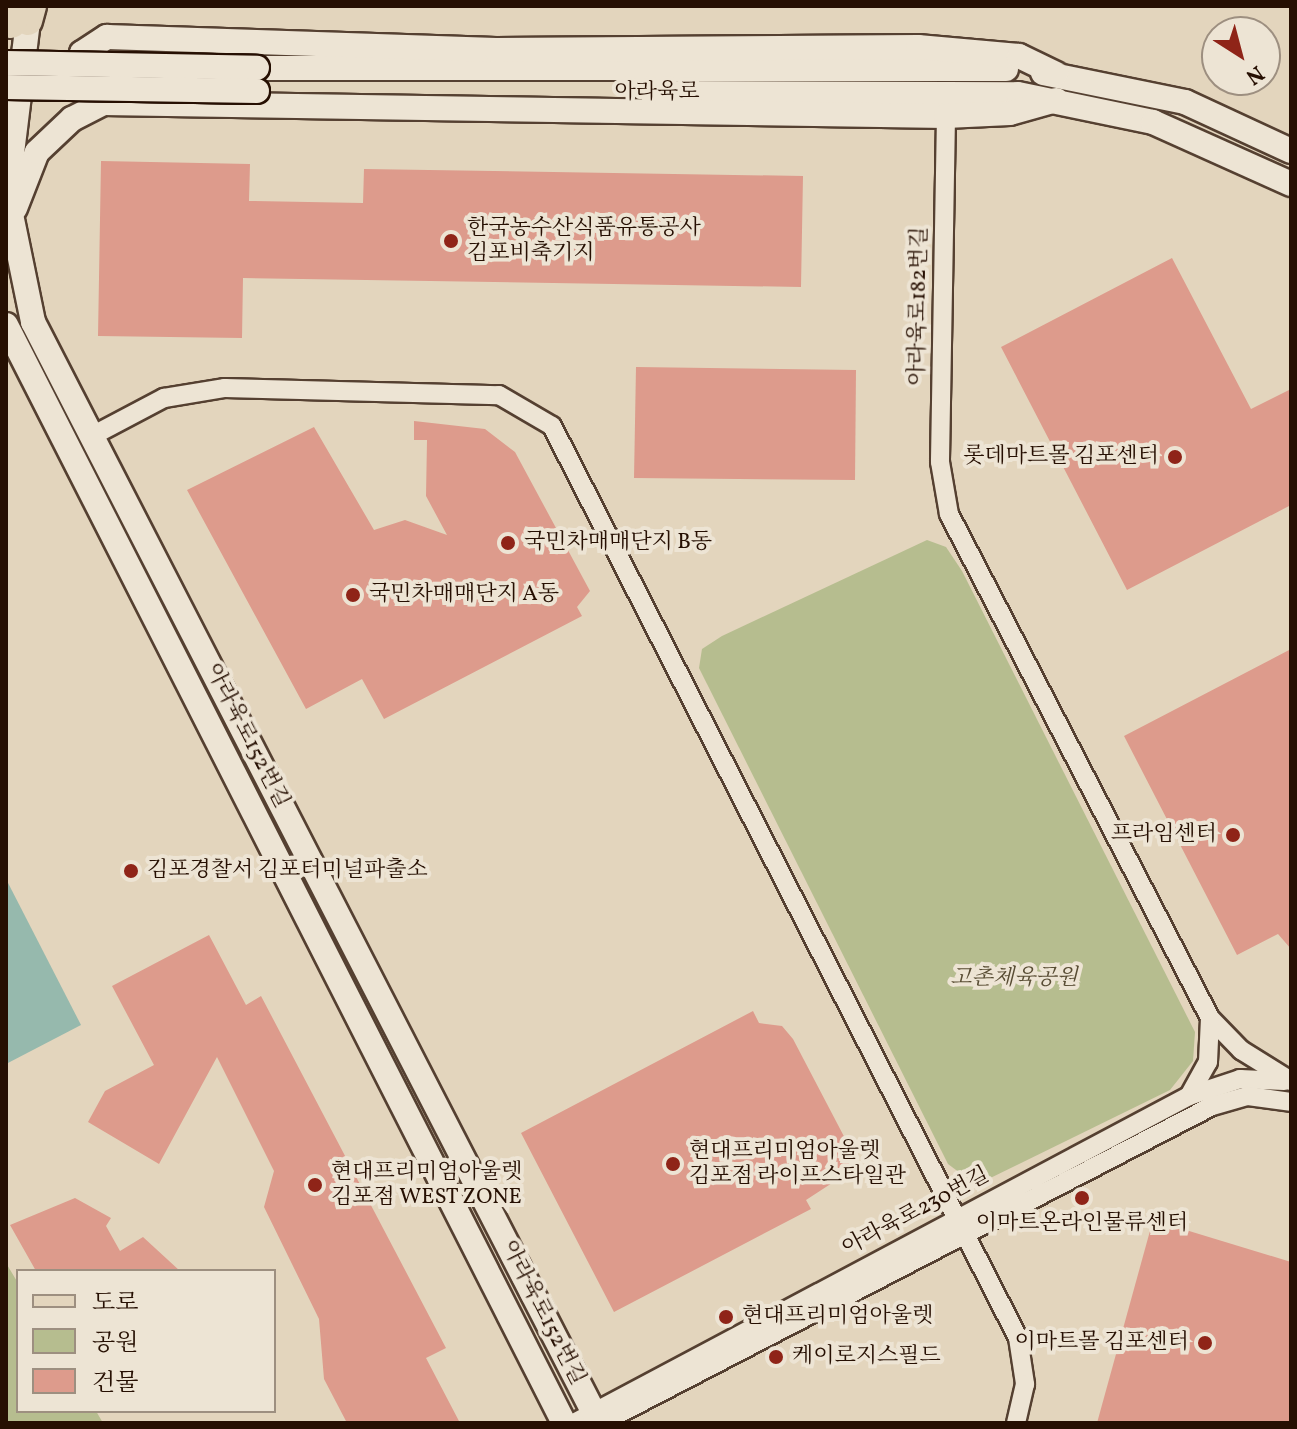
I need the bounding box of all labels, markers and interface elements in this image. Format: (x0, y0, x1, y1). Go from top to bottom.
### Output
north arrow (1201, 16, 1281, 96)
text: N (1239, 57, 1270, 91)
street label: 아라육로 (614, 80, 700, 106)
place label: 한국농수산식품유통공사 김포비축기지 (467, 215, 701, 266)
street label: 아라육로182번길 (904, 226, 934, 386)
marker: 한국농수산식품유통공사 김포비축기지 (442, 232, 460, 250)
place label: 롯데마트몰 김포센터 (963, 444, 1159, 470)
marker: 롯데마트몰 김포센터 (1166, 448, 1184, 466)
place label: 국민차매매단지 B동 (524, 530, 712, 556)
marker: 국민차매매단지 B동 (499, 534, 517, 552)
place label: 국민차매매단지 A동 (369, 582, 559, 608)
marker: 국민차매매단지 A동 (344, 586, 362, 604)
street label: 아라육로152번길 (199, 659, 295, 813)
place label: 프라임센터 (1111, 822, 1217, 848)
marker: 프라임센터 (1224, 826, 1242, 844)
place label: 김포경찰서 김포터미널파출소 (147, 858, 428, 884)
marker: 김포경찰서 김포터미널파출소 (122, 862, 140, 880)
park label: 고촌체육공원 (950, 966, 1078, 992)
place label: 현대프리미엄아울렛 김포점 라이프스타일관 (689, 1138, 906, 1190)
marker: 현대프리미엄아울렛 김포점 라이프스타일관 (664, 1155, 682, 1173)
place label: 현대프리미엄아울렛 김포점 WEST ZONE (331, 1159, 522, 1210)
street label: 아라육로230번길 (838, 1162, 994, 1262)
marker: 현대프리미엄아울렛 김포점 WEST ZONE (306, 1176, 324, 1194)
marker: 이마트온라인물류센터 (1073, 1189, 1091, 1207)
place label: 이마트온라인물류센터 (976, 1211, 1188, 1237)
street label: 아라육로152번길 (495, 1236, 591, 1390)
legend (16, 1269, 276, 1413)
text: 도로 (92, 1287, 138, 1321)
place label: 현대프리미엄아울렛 (742, 1304, 933, 1330)
marker: 현대프리미엄아울렛 (717, 1308, 735, 1326)
text: 공원 (92, 1327, 138, 1361)
place label: 이마트몰 김포센터 (1015, 1330, 1189, 1356)
marker: 이마트몰 김포센터 (1196, 1334, 1214, 1352)
place label: 케이로지스필드 (792, 1344, 941, 1370)
marker: 케이로지스필드 (767, 1348, 785, 1366)
text: 건물 (92, 1367, 138, 1401)

